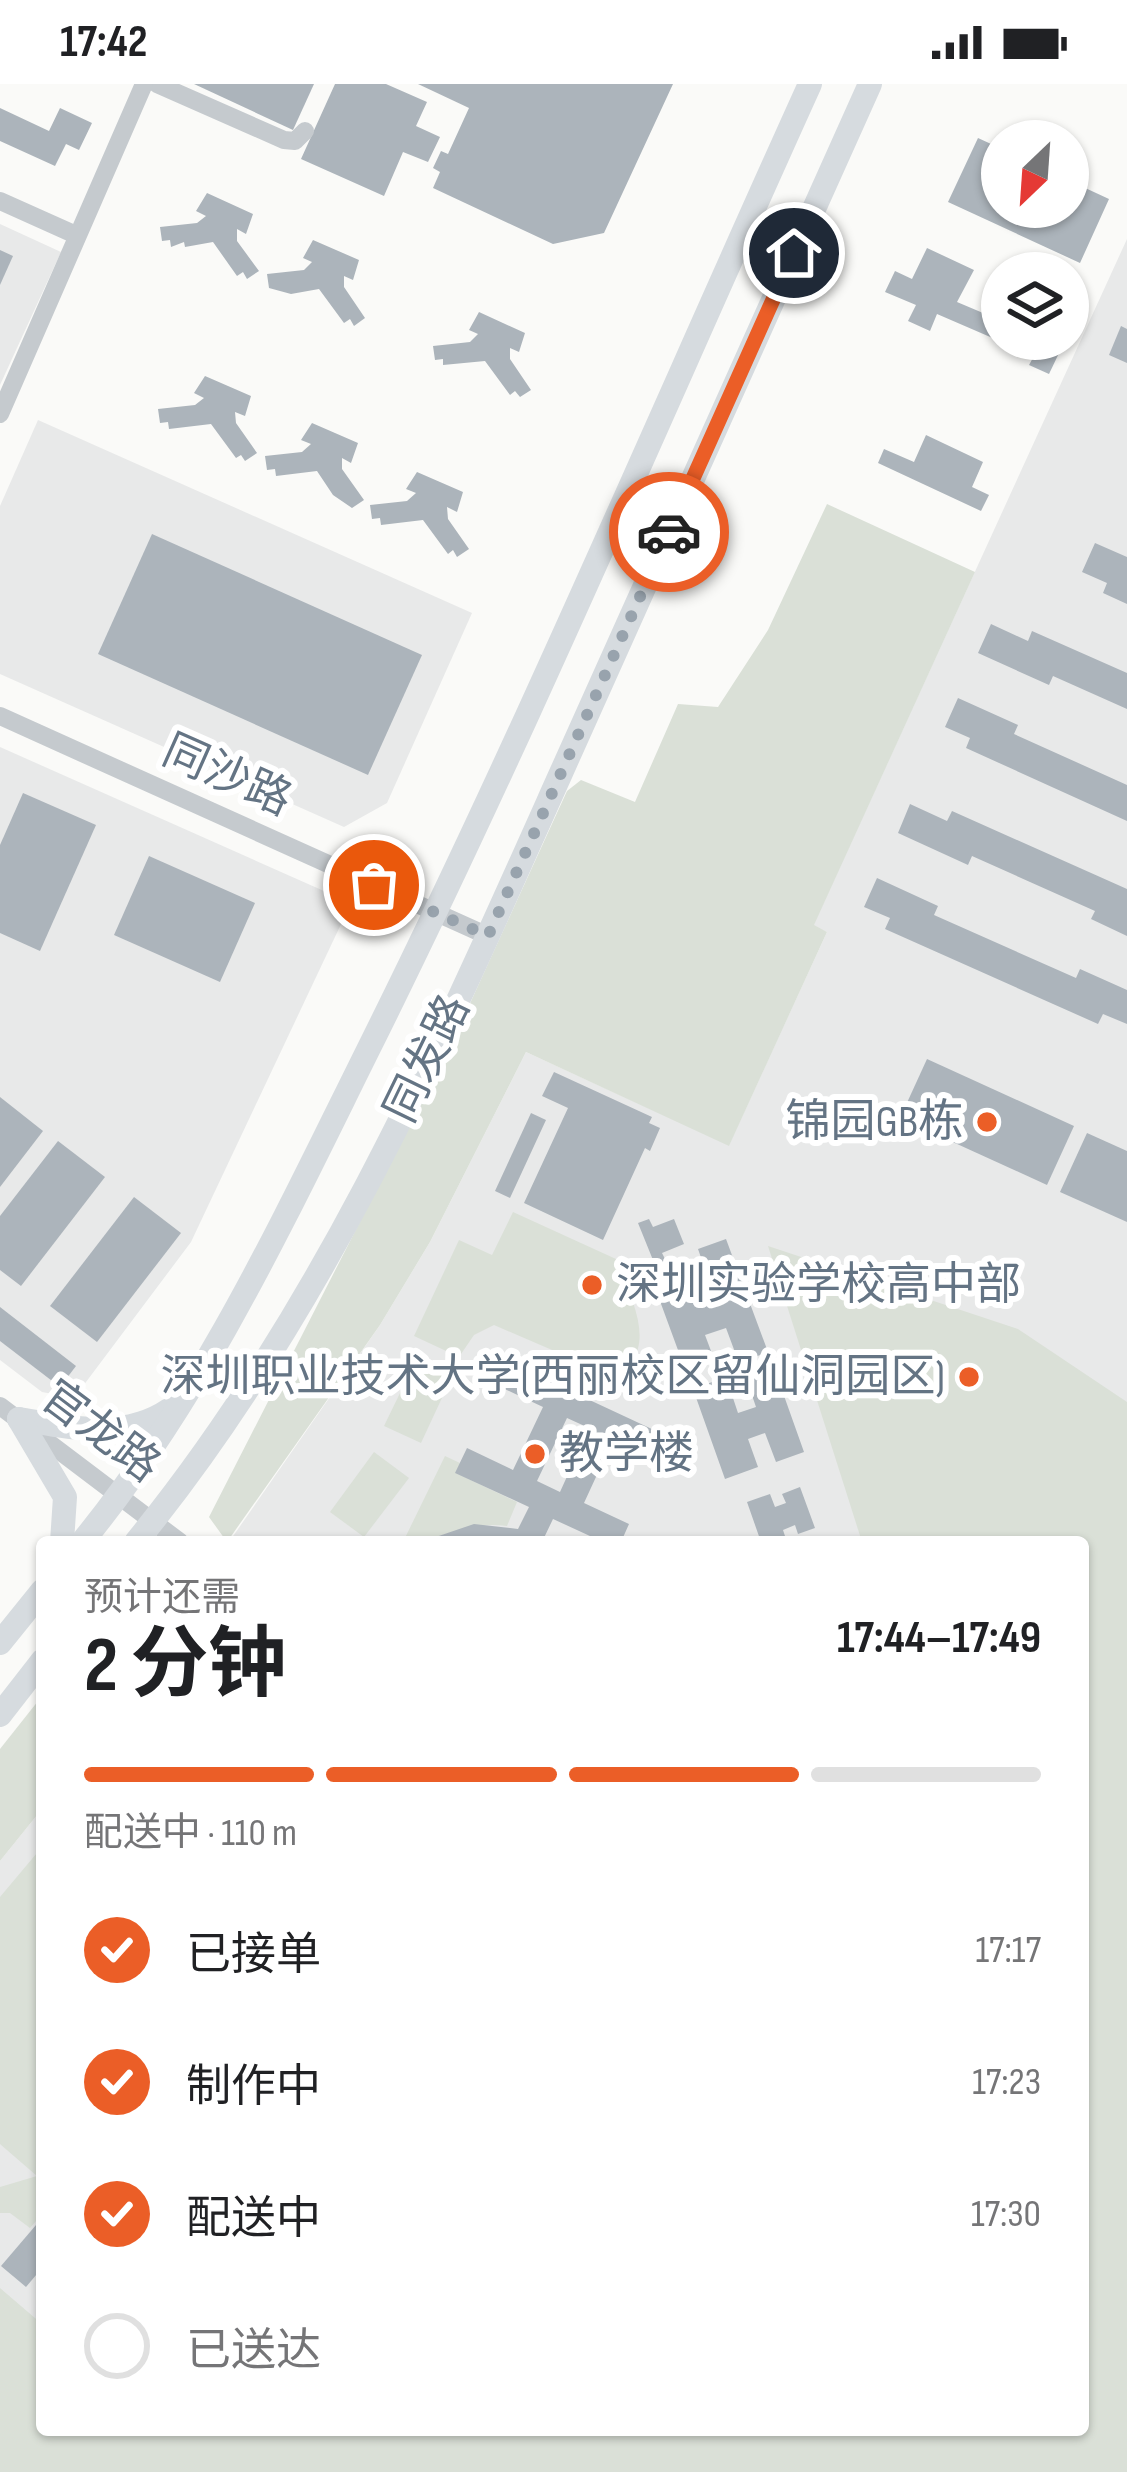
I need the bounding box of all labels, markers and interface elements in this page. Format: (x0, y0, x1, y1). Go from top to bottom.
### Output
text: 17:42 (60, 15, 148, 70)
north arrow (981, 120, 1089, 228)
map controls (981, 120, 1089, 360)
pin (743, 202, 845, 304)
icon: home (761, 220, 827, 286)
button: layers (981, 252, 1089, 360)
courier (609, 472, 729, 592)
icon: car (636, 499, 702, 565)
street label: 同沙路 (154, 723, 300, 829)
pin (323, 834, 425, 936)
icon: bag (341, 852, 407, 918)
street label: 同发路 (374, 986, 482, 1132)
place label: 锦园GB栋 (785, 1095, 963, 1150)
marker: 锦园GB栋 (974, 1109, 1000, 1135)
place label: 深圳实验学校高中部 (616, 1258, 1021, 1313)
marker: 深圳实验学校高中部 (579, 1272, 605, 1298)
place label: 深圳职业技术大学(西丽校区留仙洞园区) (161, 1350, 945, 1405)
marker: 深圳职业技术大学(西丽校区留仙洞园区) (956, 1364, 982, 1390)
street label: 官龙路 (30, 1369, 170, 1495)
place label: 教学楼 (559, 1427, 694, 1482)
marker: 教学楼 (522, 1441, 548, 1467)
text: 预计还需 (84, 1575, 240, 1622)
text: 17:44–17:49 (837, 1611, 1041, 1666)
text: 2 分钟 (84, 1620, 286, 1713)
text: 配送中 · 110 m (84, 1810, 297, 1857)
icon: check (84, 1917, 150, 1983)
text: 17:17 (976, 1927, 1041, 1974)
text: 已接单 (186, 1928, 321, 1983)
icon: check (84, 2049, 150, 2115)
text: 17:23 (972, 2059, 1041, 2106)
text: 制作中 (186, 2060, 321, 2115)
icon: check (84, 2181, 150, 2247)
text: 17:30 (971, 2191, 1041, 2238)
text: 配送中 (186, 2192, 321, 2247)
text: 已送达 (186, 2324, 321, 2379)

